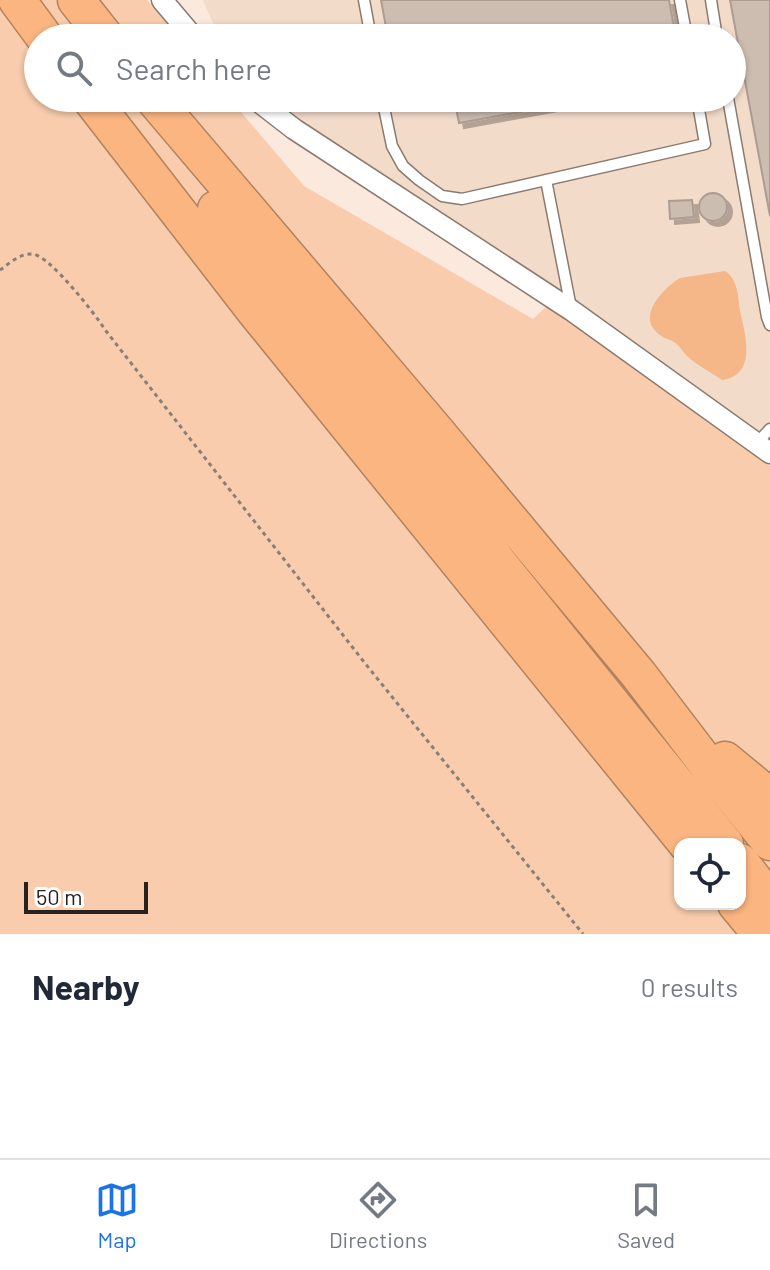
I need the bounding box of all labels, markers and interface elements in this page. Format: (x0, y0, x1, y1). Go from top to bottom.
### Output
search box (24, 24, 746, 112)
icon: search (52, 46, 96, 90)
text: Search here (116, 50, 272, 86)
map controls (674, 838, 746, 910)
button: locate (674, 838, 746, 910)
scale bar (24, 878, 148, 914)
text: 50 m (36, 883, 82, 909)
text: Nearby (32, 966, 140, 1007)
text: 0 results (641, 971, 738, 1002)
tab: Map (95, 1178, 139, 1252)
tab: Directions (329, 1178, 427, 1252)
tab: Saved (617, 1178, 675, 1252)

